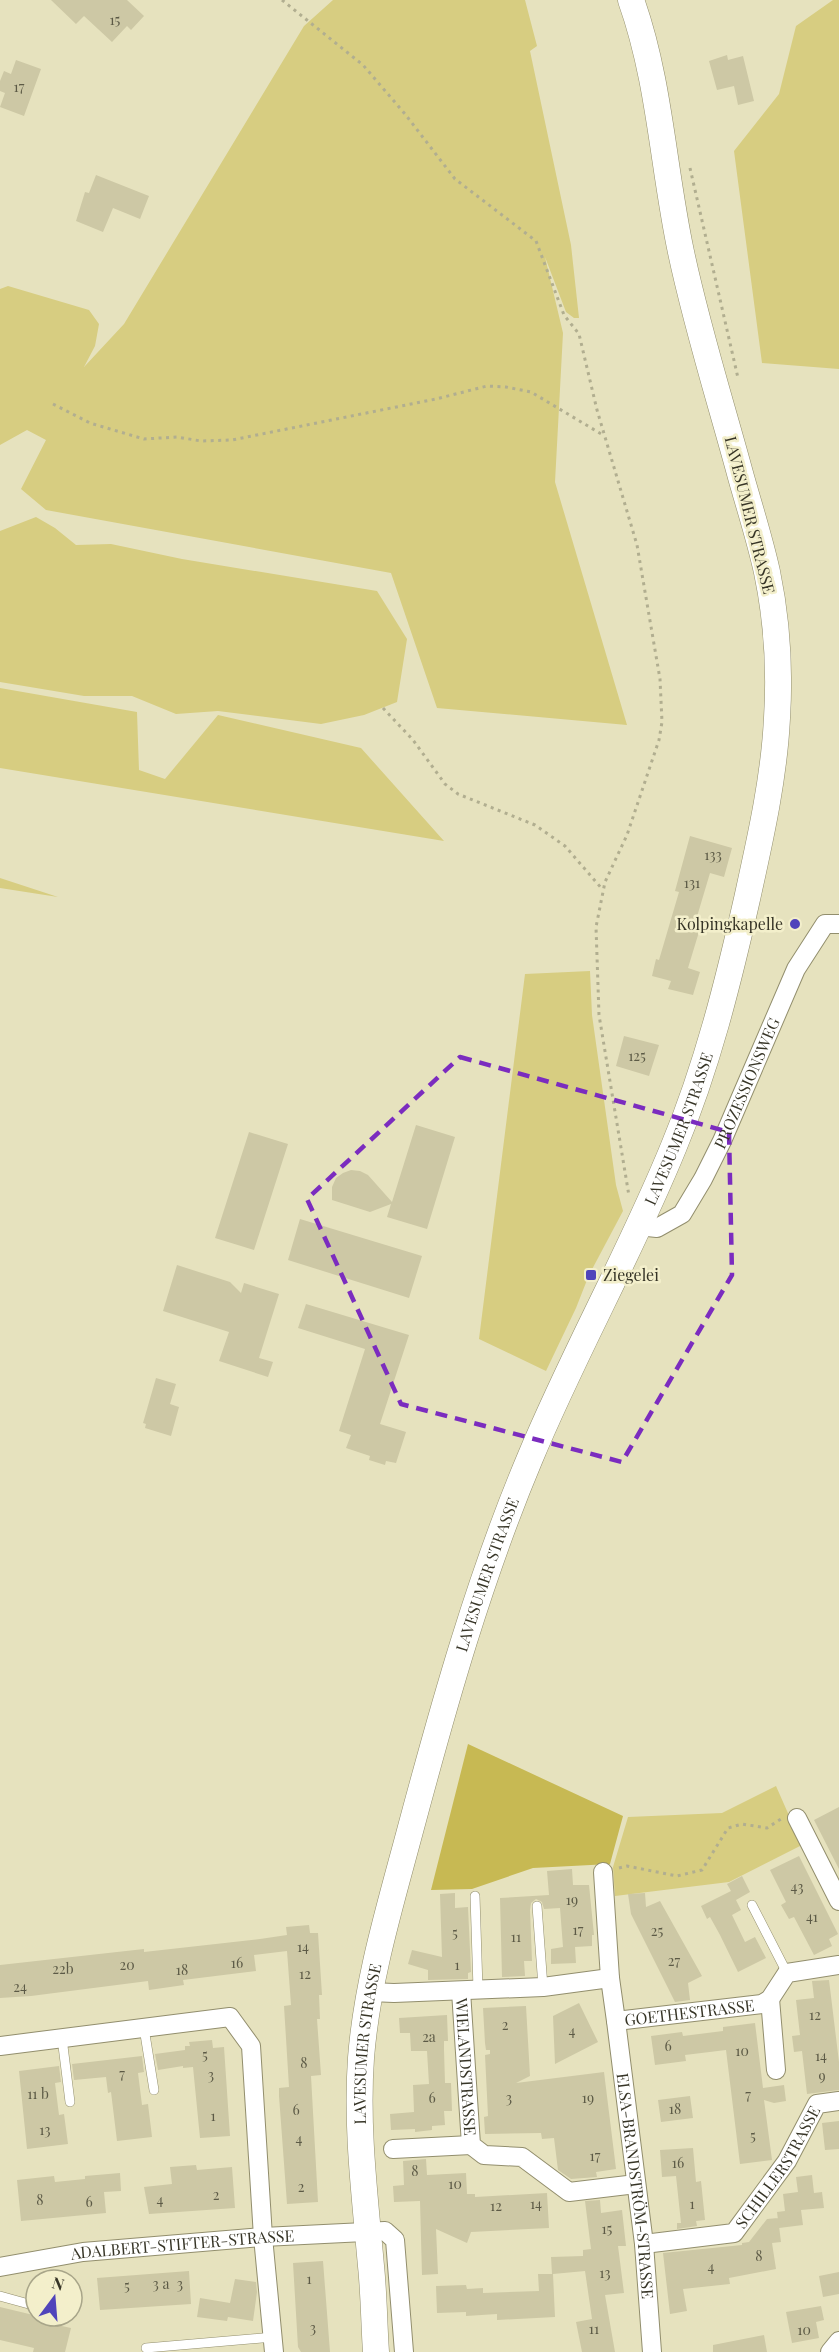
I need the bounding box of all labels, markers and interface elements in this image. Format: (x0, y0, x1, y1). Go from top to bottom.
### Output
house number: 15 (110, 10, 121, 29)
house number: 17 (14, 77, 25, 96)
street label: LAVESUMER STRASSE (721, 434, 780, 596)
house number: 133 (704, 845, 722, 864)
house number: 131 (684, 873, 700, 892)
place label: Kolpingkapelle (676, 913, 783, 934)
marker: Kolpingkapelle (788, 917, 802, 931)
street label: PROZESSIONSWEG (709, 1014, 784, 1152)
house number: 125 (628, 1046, 646, 1065)
street label: LAVESUMER STRASSE (639, 1050, 717, 1208)
place label: Ziegelei (603, 1264, 659, 1285)
marker: Ziegelei (584, 1268, 598, 1282)
street label: LAVESUMER STRASSE (450, 1494, 523, 1654)
house number: 43 (791, 1877, 803, 1896)
house number: 19 (566, 1890, 578, 1909)
house number: 41 (806, 1907, 818, 1926)
house number: 17 (573, 1920, 584, 1939)
house number: 25 (651, 1921, 663, 1940)
house number: 5 (452, 1923, 458, 1942)
house number: 11 (511, 1927, 521, 1946)
house number: 14 (297, 1937, 309, 1956)
house number: 27 (668, 1951, 681, 1970)
house number: 16 (231, 1953, 243, 1972)
house number: 20 (119, 1955, 135, 1974)
house number: 1 (454, 1955, 460, 1974)
house number: 22b (52, 1959, 74, 1978)
house number: 18 (176, 1960, 188, 1979)
street label: LAVESUMER STRASSE (349, 1962, 385, 2125)
house number: 12 (299, 1964, 311, 1983)
house number: 24 (13, 1977, 27, 1996)
street label: GOETHESTRASSE (623, 1994, 755, 2030)
street label: WIELANDSTRASSE (451, 1996, 481, 2136)
house number: 12 (809, 2005, 821, 2024)
house number: 2 (502, 2015, 509, 2034)
house number: 4 (569, 2021, 576, 2040)
house number: 2a (422, 2027, 436, 2046)
house number: 6 (664, 2036, 672, 2055)
house number: 10 (735, 2041, 749, 2060)
house number: 5 (202, 2045, 208, 2064)
house number: 14 (815, 2046, 827, 2065)
house number: 8 (300, 2053, 308, 2072)
house number: 7 (119, 2064, 125, 2083)
house number: 3 (208, 2065, 214, 2084)
house number: 9 (818, 2066, 826, 2085)
street label: ELSA-BRANDSTRÖM-STRASSE (613, 2072, 659, 2299)
house number: 11 b (27, 2084, 49, 2103)
house number: 7 (745, 2085, 751, 2104)
house number: 6 (428, 2088, 436, 2107)
house number: 3 (506, 2088, 512, 2107)
house number: 19 (582, 2088, 594, 2107)
house number: 18 (669, 2099, 681, 2118)
house number: 6 (292, 2100, 300, 2119)
street label: SCHILLERSTRASSE (730, 2102, 824, 2232)
house number: 1 (210, 2106, 216, 2125)
house number: 13 (39, 2120, 51, 2139)
house number: 5 (750, 2126, 756, 2145)
house number: 4 (296, 2129, 303, 2148)
house number: 17 (590, 2146, 601, 2165)
house number: 16 (672, 2153, 684, 2172)
house number: 8 (411, 2161, 419, 2180)
house number: 10 (448, 2174, 462, 2193)
house number: 2 (298, 2177, 305, 2196)
house number: 2 (213, 2185, 220, 2204)
house number: 8 (36, 2190, 44, 2209)
house number: 4 (157, 2190, 164, 2209)
house number: 6 (85, 2192, 93, 2211)
house number: 14 (530, 2194, 542, 2213)
house number: 1 (689, 2194, 695, 2213)
house number: 12 (490, 2196, 502, 2215)
house number: 15 (602, 2219, 613, 2238)
street label: ADALBERT-STIFTER-STRASSE (68, 2224, 295, 2264)
house number: 8 (755, 2246, 763, 2265)
house number: 4 (708, 2257, 715, 2276)
house number: 13 (599, 2263, 611, 2282)
north arrow (24, 2268, 84, 2328)
house number: 1 (306, 2269, 312, 2288)
text: N (50, 2271, 67, 2295)
house number: 3 a (153, 2274, 169, 2293)
house number: 3 (177, 2274, 183, 2293)
house number: 5 (124, 2276, 130, 2295)
house number: 3 (310, 2318, 316, 2337)
house number: 11 (589, 2319, 599, 2338)
house number: 10 (797, 2320, 811, 2339)

